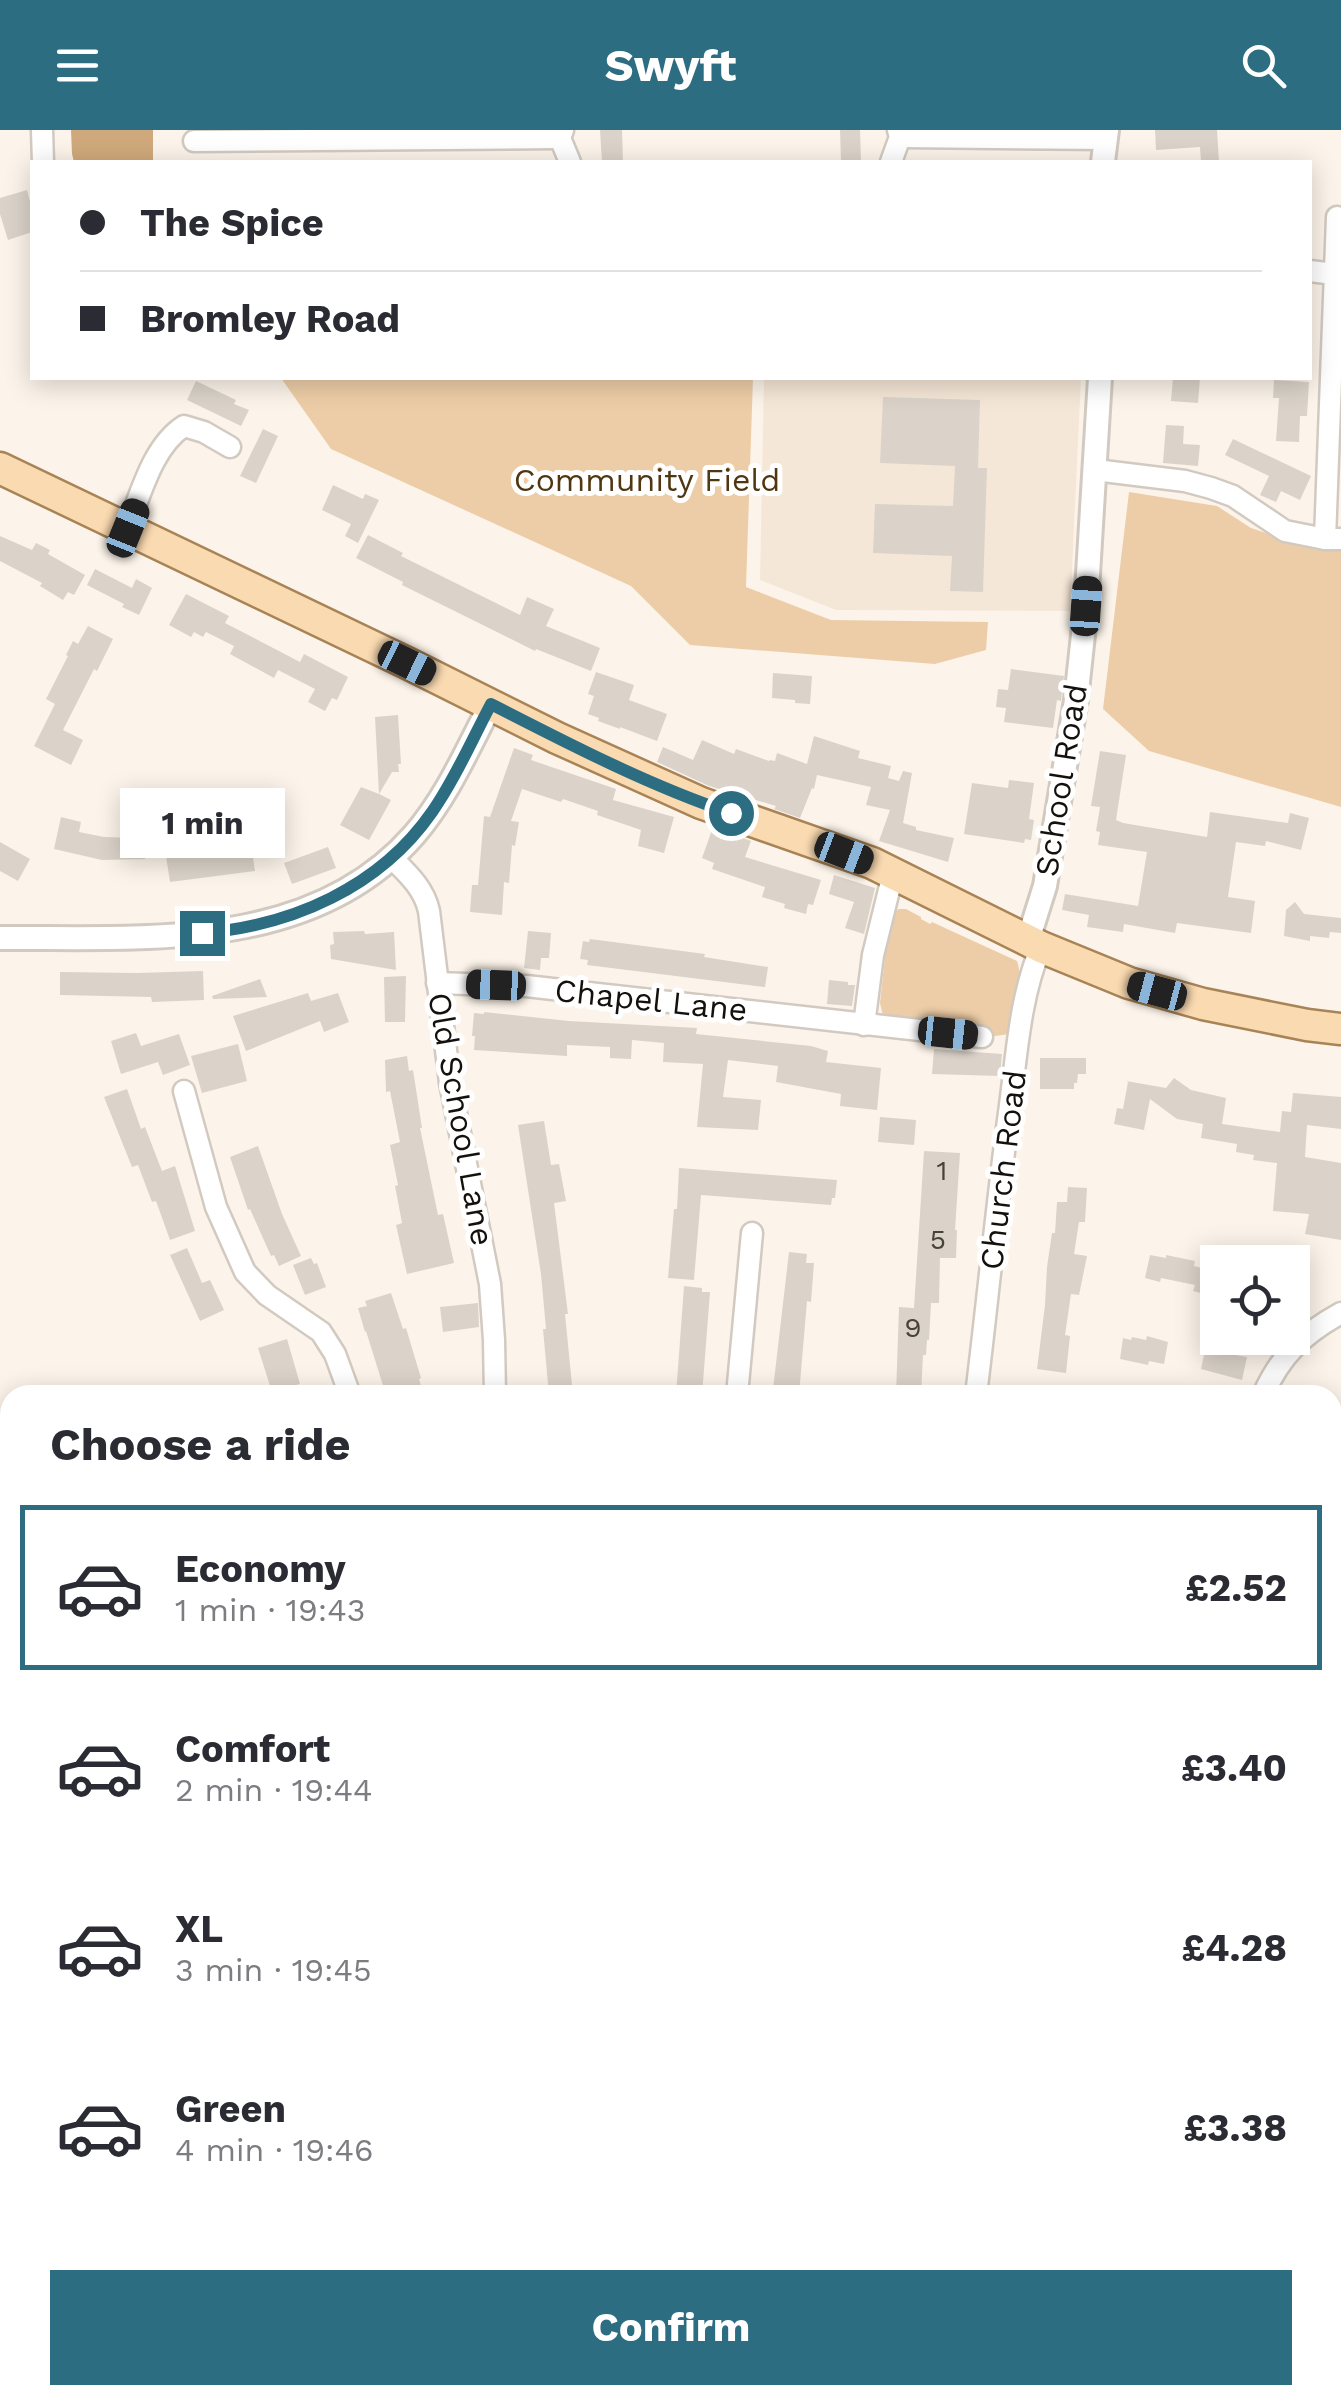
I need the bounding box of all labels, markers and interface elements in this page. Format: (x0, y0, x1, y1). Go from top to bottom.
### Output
icon: menu (50, 38, 105, 93)
icon: search (1236, 38, 1291, 93)
text: Swyft (605, 39, 736, 92)
text: The Spice (140, 201, 324, 245)
text: Bromley Road (140, 297, 400, 341)
park label: Community Field (514, 461, 780, 499)
car (103, 495, 153, 561)
car (1069, 575, 1103, 637)
car (373, 636, 441, 690)
street label: School Road (1027, 681, 1095, 879)
callout: 1 min (120, 788, 284, 858)
route start (709, 791, 754, 836)
text: 1 min (161, 804, 244, 842)
car (811, 828, 877, 878)
route end (180, 911, 225, 956)
car (465, 969, 527, 1001)
car (1124, 969, 1190, 1013)
street label: Chapel Lane (553, 971, 749, 1029)
street label: Old School Lane (420, 989, 502, 1249)
car (917, 1015, 979, 1051)
street label: Church Road (972, 1068, 1034, 1272)
house number: 1 (937, 1154, 947, 1187)
house number: 5 (930, 1223, 946, 1256)
map controls (1200, 1245, 1310, 1355)
button: locate (1200, 1245, 1310, 1355)
house number: 9 (904, 1311, 922, 1344)
text: Choose a ride (50, 1418, 350, 1471)
icon: car (55, 1543, 145, 1633)
text: Economy (175, 1547, 346, 1591)
text: £2.52 (1185, 1566, 1287, 1610)
text: 1 min · 19:43 (175, 1591, 366, 1629)
icon: car (55, 1723, 145, 1813)
text: Comfort (175, 1727, 330, 1771)
text: £3.40 (1181, 1746, 1287, 1790)
text: 2 min · 19:44 (175, 1771, 373, 1809)
icon: car (55, 1903, 145, 1993)
text: XL (175, 1907, 223, 1951)
text: £4.28 (1182, 1926, 1287, 1970)
text: 3 min · 19:45 (175, 1951, 372, 1989)
icon: car (55, 2083, 145, 2173)
text: Green (175, 2087, 286, 2131)
text: £3.38 (1183, 2106, 1287, 2150)
text: 4 min · 19:46 (175, 2131, 373, 2169)
button: Confirm (50, 2270, 1292, 2385)

